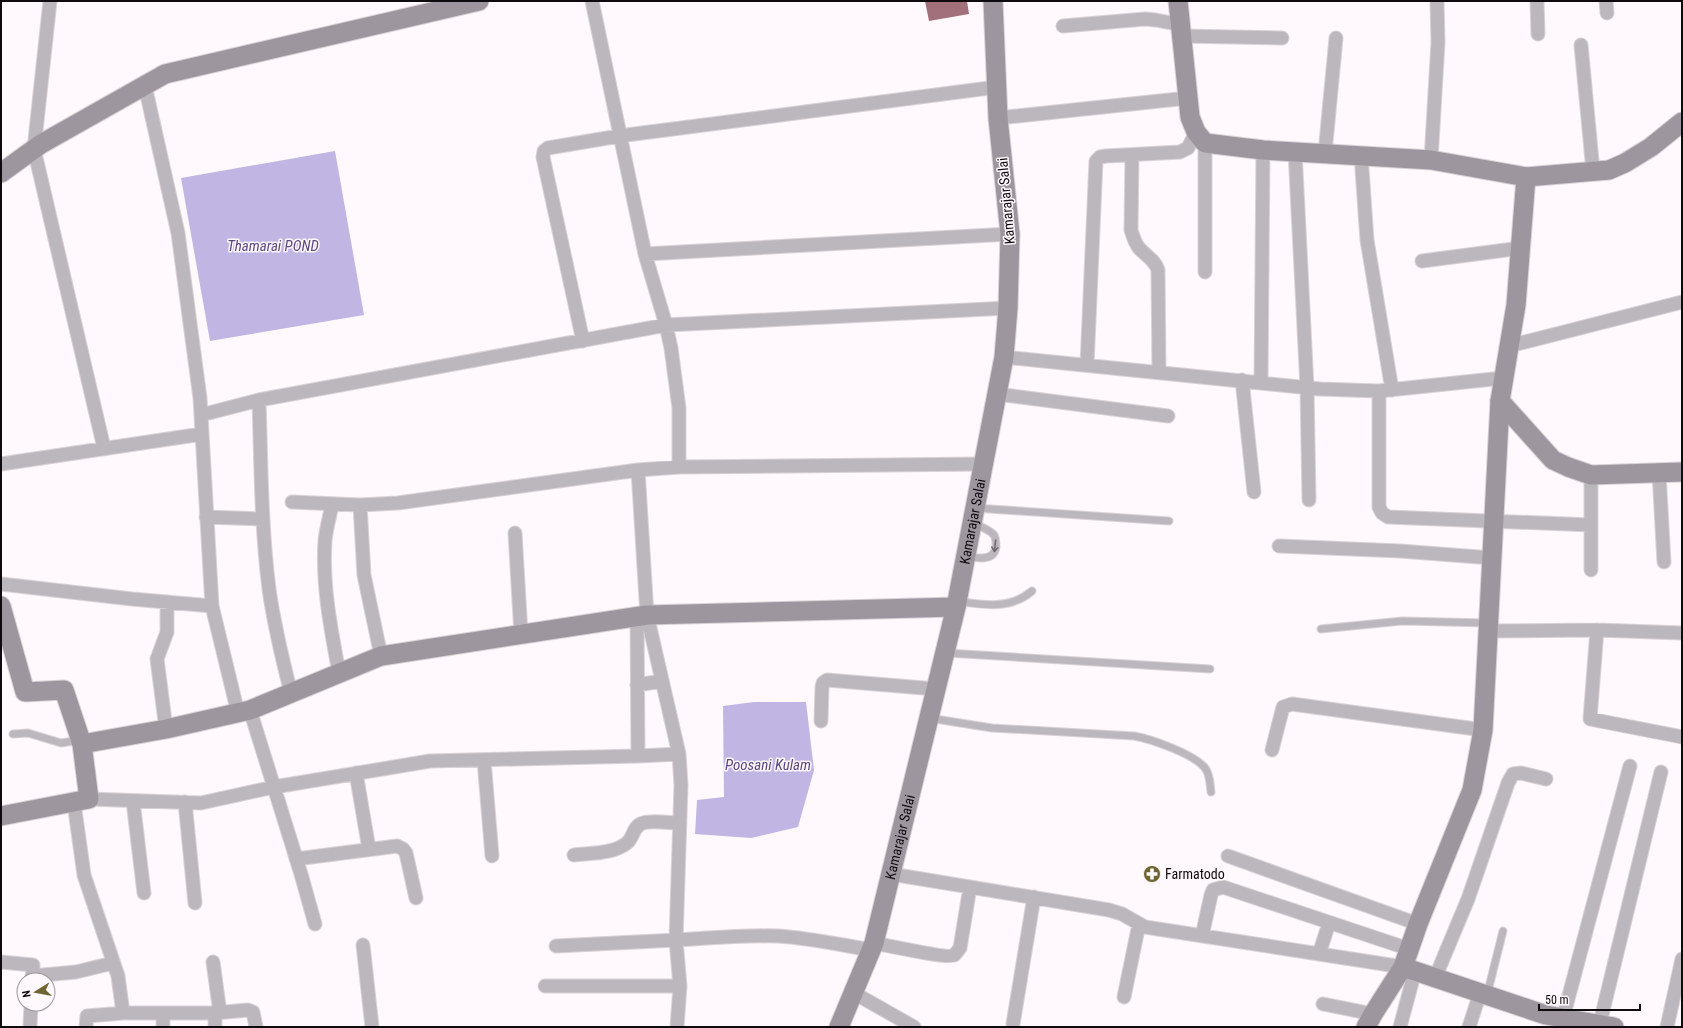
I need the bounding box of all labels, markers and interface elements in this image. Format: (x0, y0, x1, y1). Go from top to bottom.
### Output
street label: Kamarajar Salai (994, 157, 1018, 245)
water label: Thamarai POND (227, 237, 319, 255)
street label: Kamarajar Salai (956, 477, 988, 566)
one-way arrow (991, 539, 999, 552)
water label: Poosani Kulam (725, 756, 811, 774)
street label: Kamarajar Salai (882, 793, 918, 881)
pharmacy icon: Farmatodo (1142, 864, 1162, 884)
place label: Farmatodo (1165, 866, 1225, 882)
north arrow (16, 972, 56, 1012)
scale bar (1539, 986, 1640, 1012)
text: N (20, 989, 34, 998)
text: 50 m (1545, 993, 1569, 1007)

